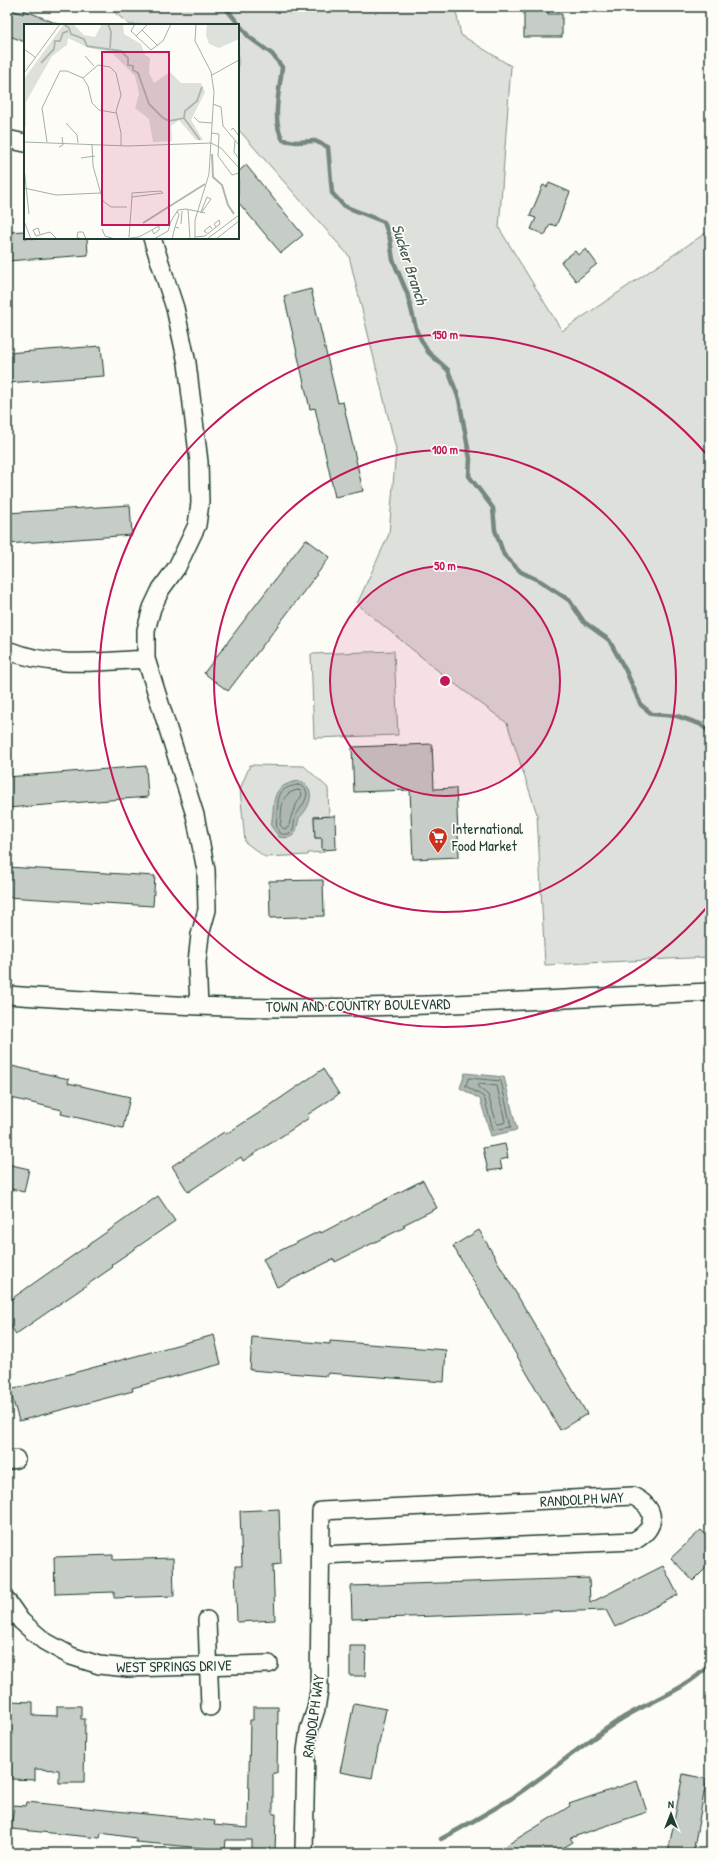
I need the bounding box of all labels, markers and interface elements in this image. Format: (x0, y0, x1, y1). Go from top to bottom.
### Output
inset map (24, 24, 239, 239)
water label: Sucker Branch (387, 221, 434, 308)
text: 150 m (432, 326, 458, 343)
text: 100 m (432, 441, 458, 458)
text: 50 m (434, 557, 456, 574)
centre of rings (438, 674, 452, 688)
place label: International Food Market (451, 818, 523, 856)
supermarket icon: International Food Market (427, 826, 449, 854)
street label: TOWN AND COUNTRY BOULEVARD (265, 993, 451, 1017)
street label: RANDOLPH WAY (539, 1486, 625, 1512)
street label: WEST SPRINGS DRIVE (116, 1654, 232, 1678)
street label: RANDOLPH WAY (297, 1673, 329, 1759)
north arrow (651, 1794, 691, 1834)
text: N (668, 1797, 674, 1811)

